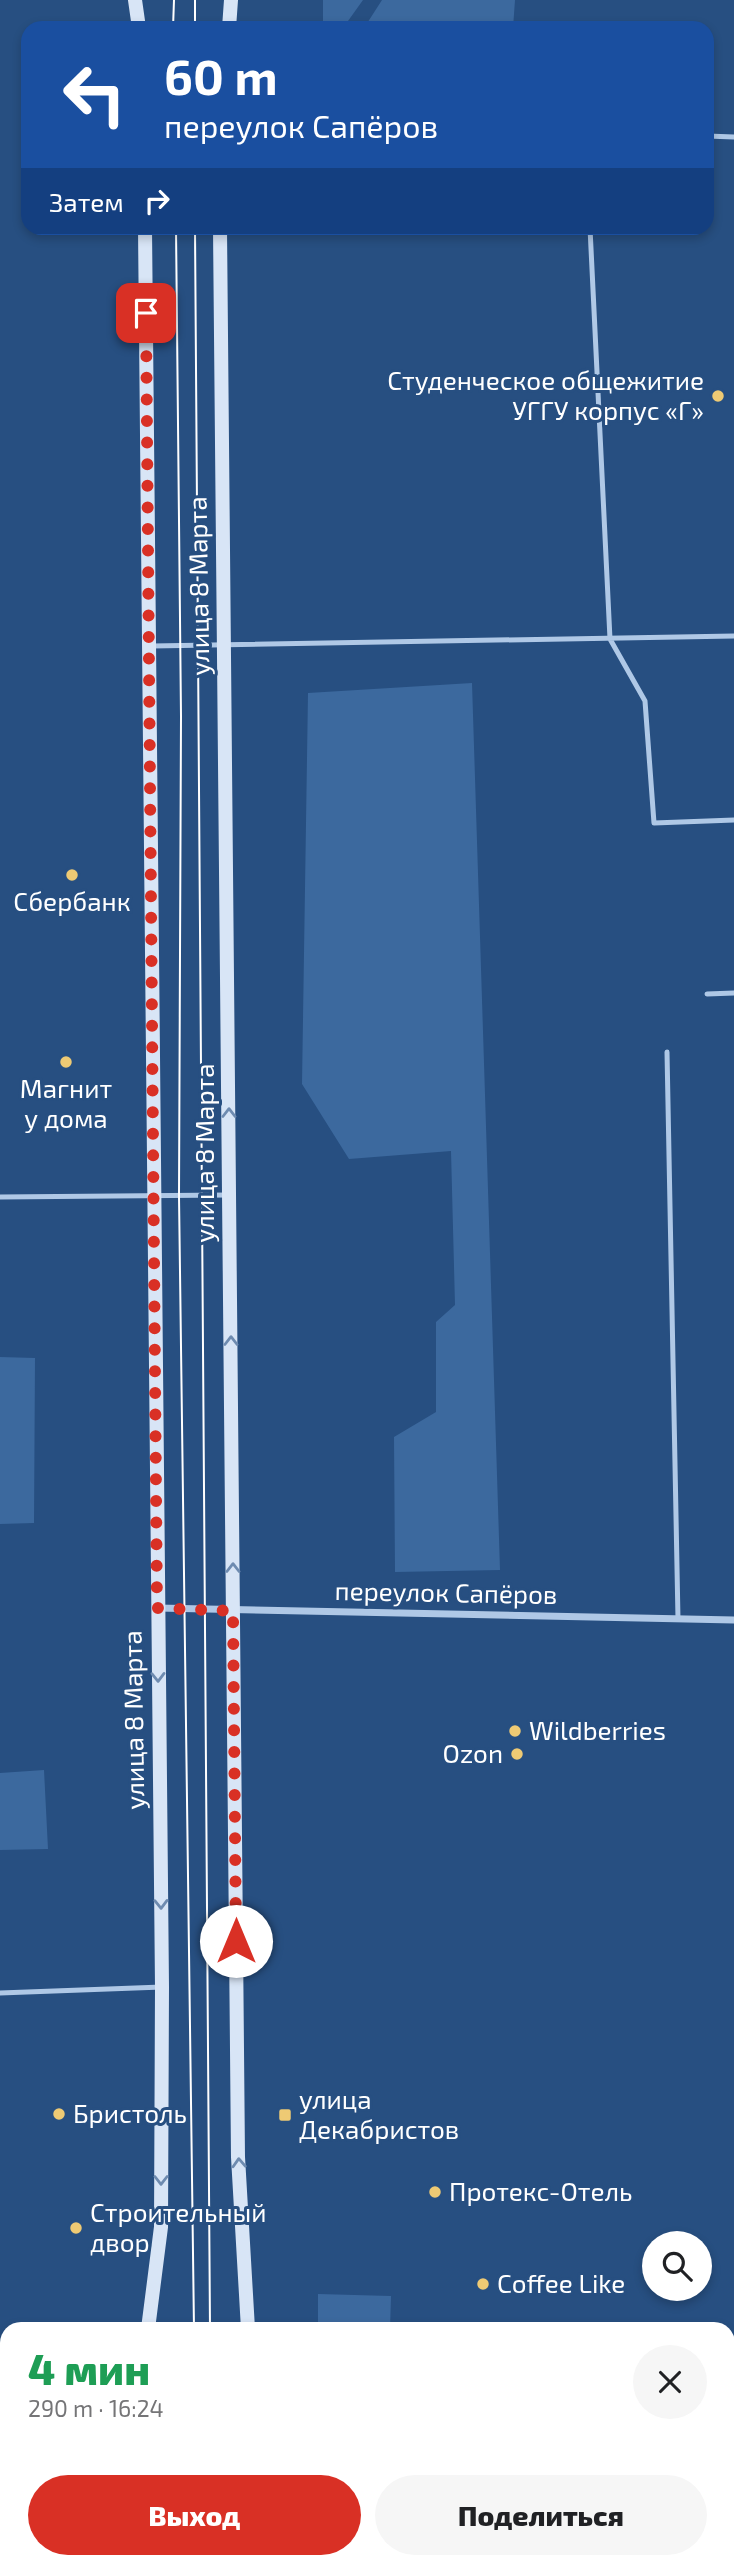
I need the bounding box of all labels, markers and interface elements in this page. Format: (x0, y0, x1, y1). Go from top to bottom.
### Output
text: 60 m (164, 46, 278, 105)
icon: left (49, 49, 140, 140)
text: переулок Сапёров (164, 106, 438, 144)
icon: right (138, 182, 176, 220)
text: Затем (49, 186, 124, 217)
pin (116, 283, 176, 343)
icon: arrive (127, 294, 165, 332)
place label: Студенческое общежитие УГГУ корпус «Г» (387, 364, 704, 426)
marker: Студенческое общежитие УГГУ корпус «Г» (710, 388, 726, 404)
street label: улица 8 Марта (180, 496, 216, 676)
marker: Сбербанк (64, 867, 80, 883)
place label: Сбербанк (13, 885, 131, 916)
marker: Магнит у дома (58, 1054, 74, 1070)
street label: улица 8 Марта (188, 1063, 220, 1243)
place label: Магнит у дома (20, 1072, 112, 1134)
one-way arrow (221, 1108, 237, 1118)
one-way arrow (223, 1335, 239, 1346)
one-way arrow (225, 1563, 241, 1573)
street label: переулок Сапёров (334, 1574, 558, 1610)
street label: улица 8 Марта (115, 1630, 151, 1810)
one-way arrow (150, 1671, 165, 1682)
place label: Wildberries (529, 1714, 666, 1745)
marker: Wildberries (507, 1723, 523, 1739)
place label: Ozon (443, 1737, 503, 1768)
marker: Ozon (509, 1746, 525, 1762)
one-way arrow (153, 1899, 168, 1910)
position arrow (199, 1904, 273, 1978)
place label: улица Декабристов (299, 2083, 459, 2144)
place label: Бристоль (73, 2097, 187, 2128)
marker: Бристоль (51, 2106, 67, 2122)
marker: улица Декабристов (277, 2107, 293, 2123)
one-way arrow (231, 2158, 246, 2169)
place label: Протекс-Отель (449, 2175, 632, 2206)
one-way arrow (153, 2176, 169, 2186)
marker: Протекс-Отель (427, 2184, 443, 2200)
place label: Строительный двор (90, 2196, 267, 2257)
marker: Строительный двор (68, 2220, 84, 2236)
map controls (642, 2231, 712, 2301)
button: search (642, 2231, 712, 2301)
place label: Coffee Like (497, 2267, 625, 2298)
marker: Coffee Like (475, 2276, 491, 2292)
text: 4 мин (28, 2343, 150, 2393)
button: close (633, 2345, 707, 2419)
text: 290 m · 16:24 (28, 2394, 164, 2422)
button: Выход (28, 2475, 361, 2555)
button: Поделиться (375, 2475, 707, 2555)

